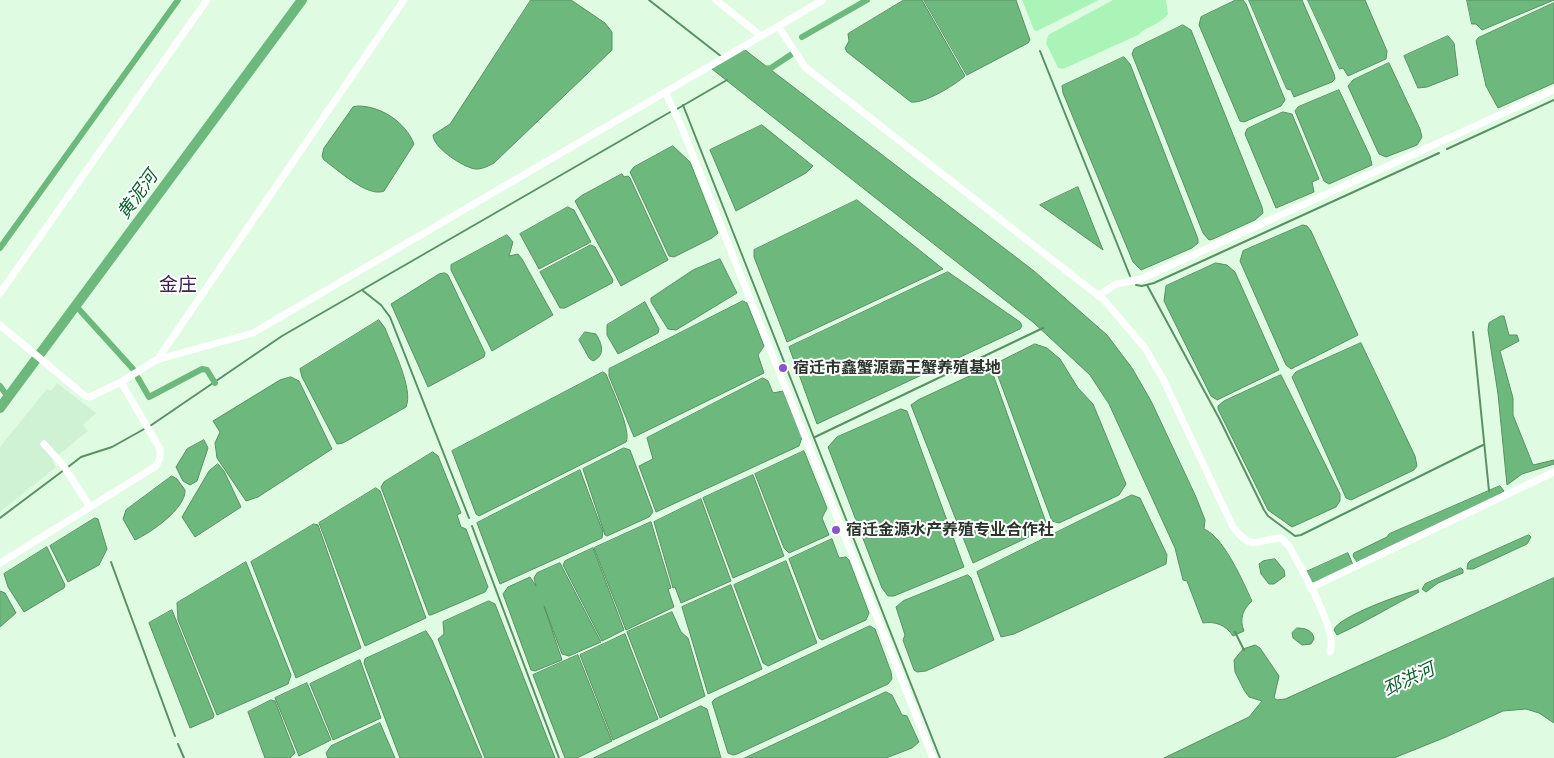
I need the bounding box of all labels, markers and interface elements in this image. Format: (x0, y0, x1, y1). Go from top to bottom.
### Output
water label: 黄泥河 (113, 167, 163, 223)
district label: 金庄 (159, 275, 197, 297)
place label: 宿迁市鑫蟹源霸王蟹养殖基地 (793, 358, 1001, 378)
marker: 宿迁市鑫蟹源霸王蟹养殖基地 (777, 362, 789, 374)
place label: 宿迁金源水产养殖专业合作社 (846, 520, 1054, 540)
marker: 宿迁金源水产养殖专业合作社 (830, 524, 842, 536)
water label: 邳洪河 (1380, 659, 1438, 701)

